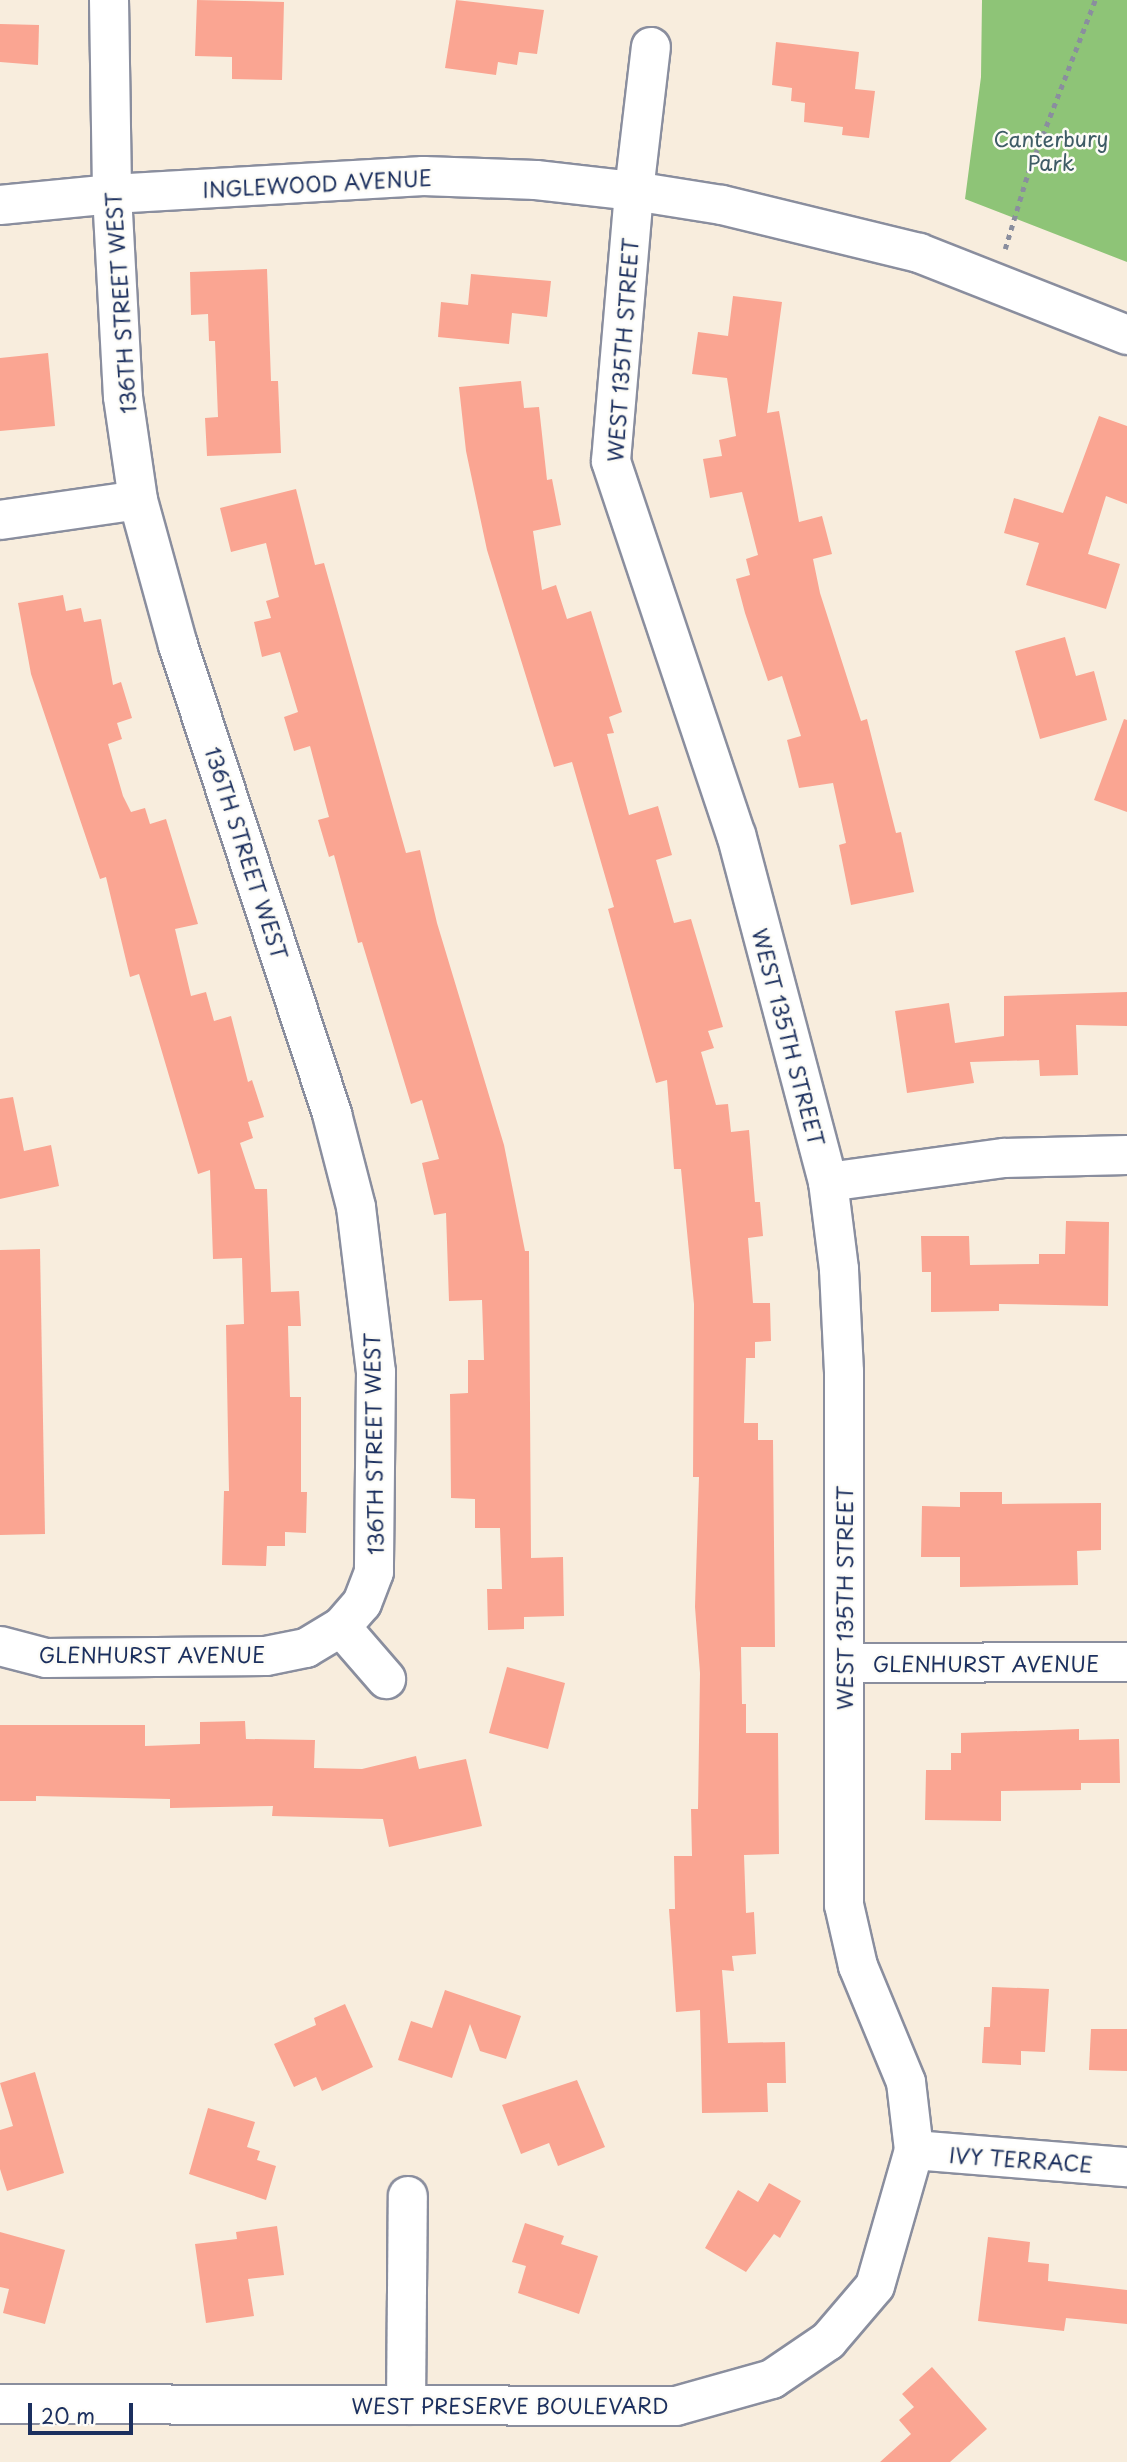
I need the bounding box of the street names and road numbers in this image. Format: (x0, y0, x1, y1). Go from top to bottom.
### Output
street label: INGLEWOOD AVENUE (201, 164, 433, 202)
street label: 136TH STREET WEST (100, 190, 140, 416)
street label: WEST 135TH STREET (602, 237, 642, 463)
street label: 136TH STREET WEST (200, 742, 294, 964)
street label: WEST 135TH STREET (748, 925, 830, 1149)
street label: 136TH STREET WEST (358, 1332, 388, 1556)
street label: WEST 135TH STREET (831, 1486, 857, 1710)
street label: GLENHURST AVENUE (39, 1641, 265, 1667)
street label: GLENHURST AVENUE (873, 1650, 1099, 1676)
street label: IVY TERRACE (950, 2141, 1092, 2177)
street label: WEST PRESERVE BOULEVARD (352, 2392, 668, 2418)

